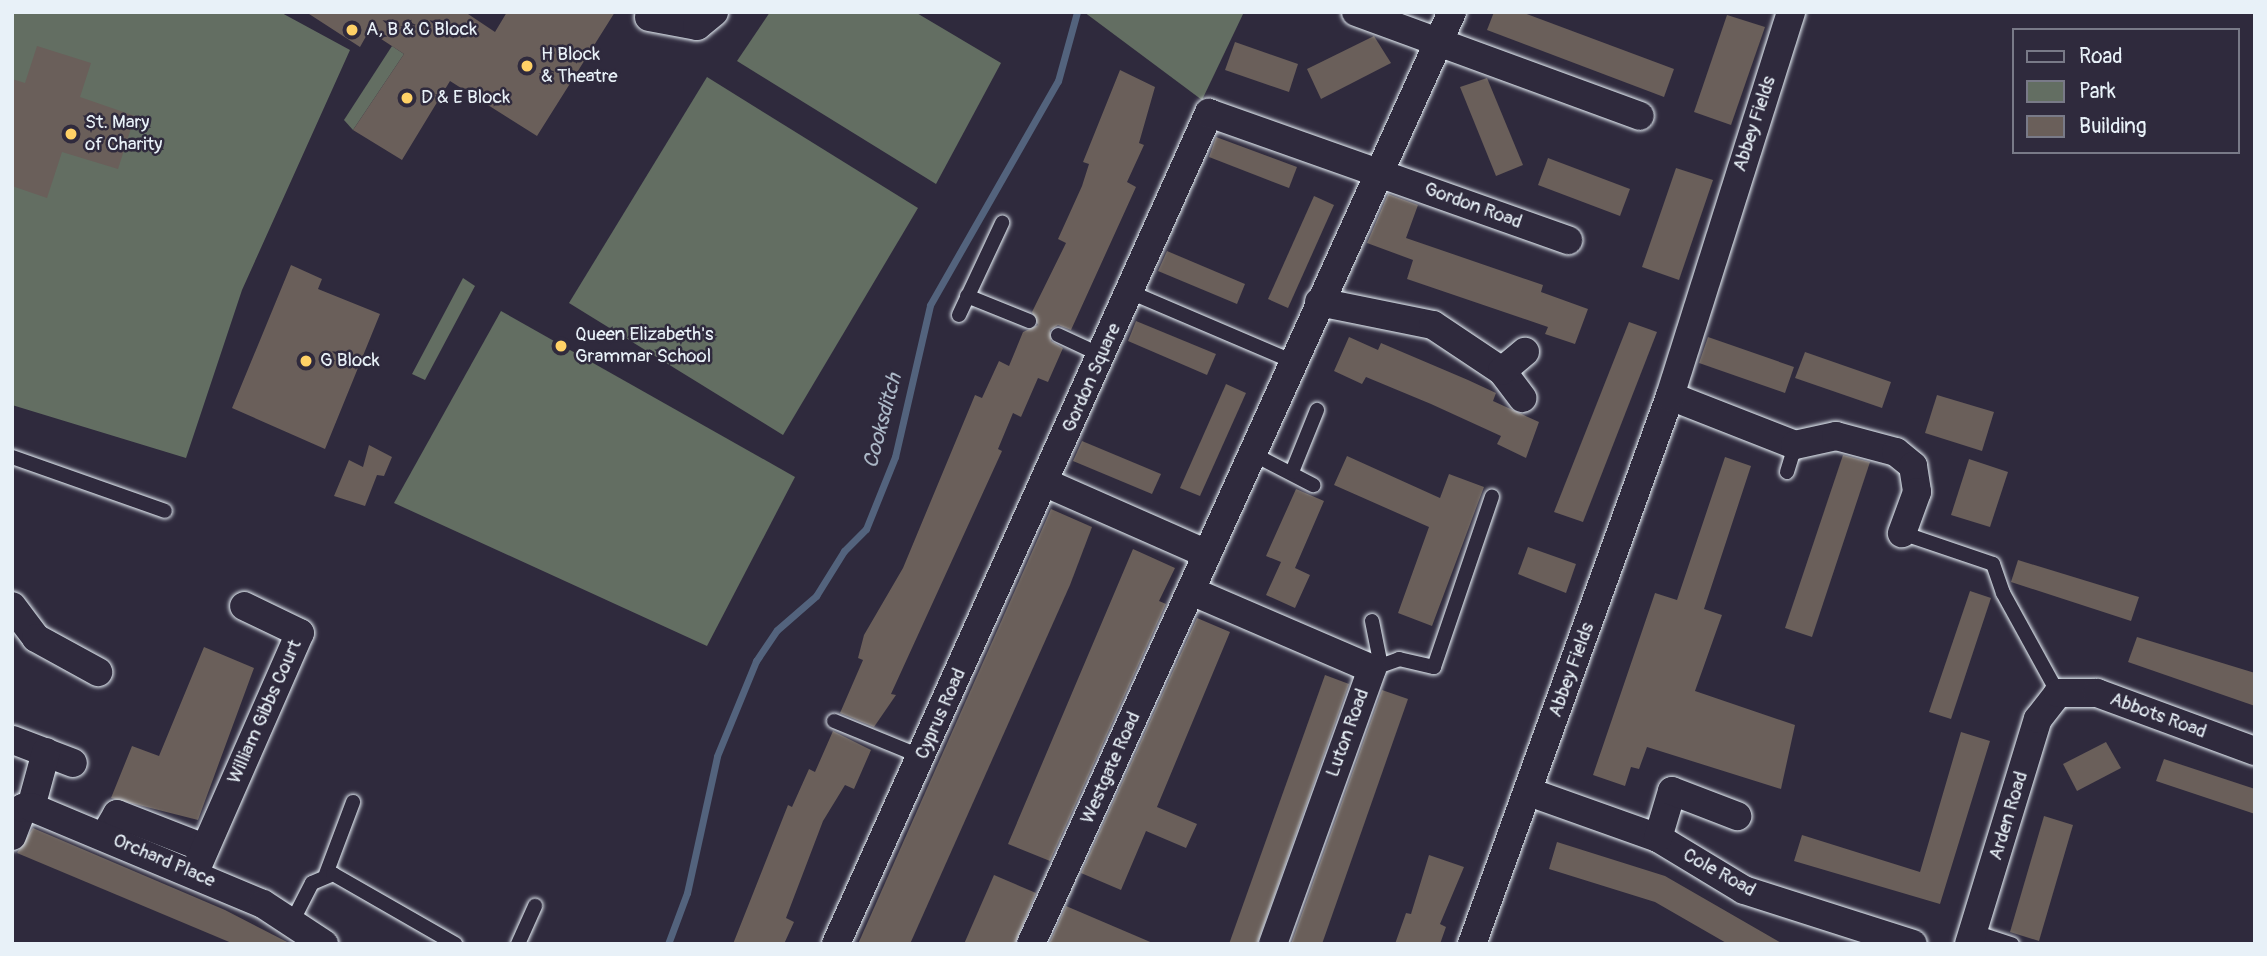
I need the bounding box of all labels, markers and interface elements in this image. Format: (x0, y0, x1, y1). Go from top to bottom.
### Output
place label: A, B & C Block (366, 19, 477, 41)
marker: A, B & C Block (344, 22, 360, 38)
legend (2011, 28, 2239, 154)
text: Road (2079, 43, 2123, 70)
place label: H Block & Theatre (541, 44, 618, 88)
marker: H Block & Theatre (519, 58, 535, 74)
street label: Abbey Fields (1729, 73, 1781, 175)
text: Park (2079, 78, 2116, 105)
place label: D & E Block (421, 87, 510, 109)
marker: D & E Block (399, 90, 415, 106)
place label: St. Mary of Charity (85, 112, 162, 156)
text: Building (2079, 113, 2146, 140)
marker: St. Mary of Charity (63, 126, 79, 142)
street label: Gordon Road (1421, 178, 1525, 234)
street label: Gordon Square (1058, 320, 1126, 436)
place label: Queen Elizabeth's Grammar School (575, 324, 713, 368)
marker: Queen Elizabeth's Grammar School (553, 338, 569, 354)
place label: G Block (320, 350, 380, 372)
marker: G Block (298, 353, 314, 369)
water label: Cooksditch (858, 371, 908, 471)
street label: Abbey Fields (1544, 620, 1600, 720)
street label: William Gibbs Court (223, 637, 307, 787)
street label: Cyprus Road (911, 665, 971, 763)
street label: Luton Road (1322, 686, 1374, 780)
street label: Abbots Road (2107, 688, 2209, 744)
street label: Westgate Road (1076, 709, 1146, 827)
street label: Arden Road (1985, 769, 2033, 863)
street label: Orchard Place (109, 829, 219, 893)
street label: Cole Road (1679, 844, 1759, 902)

